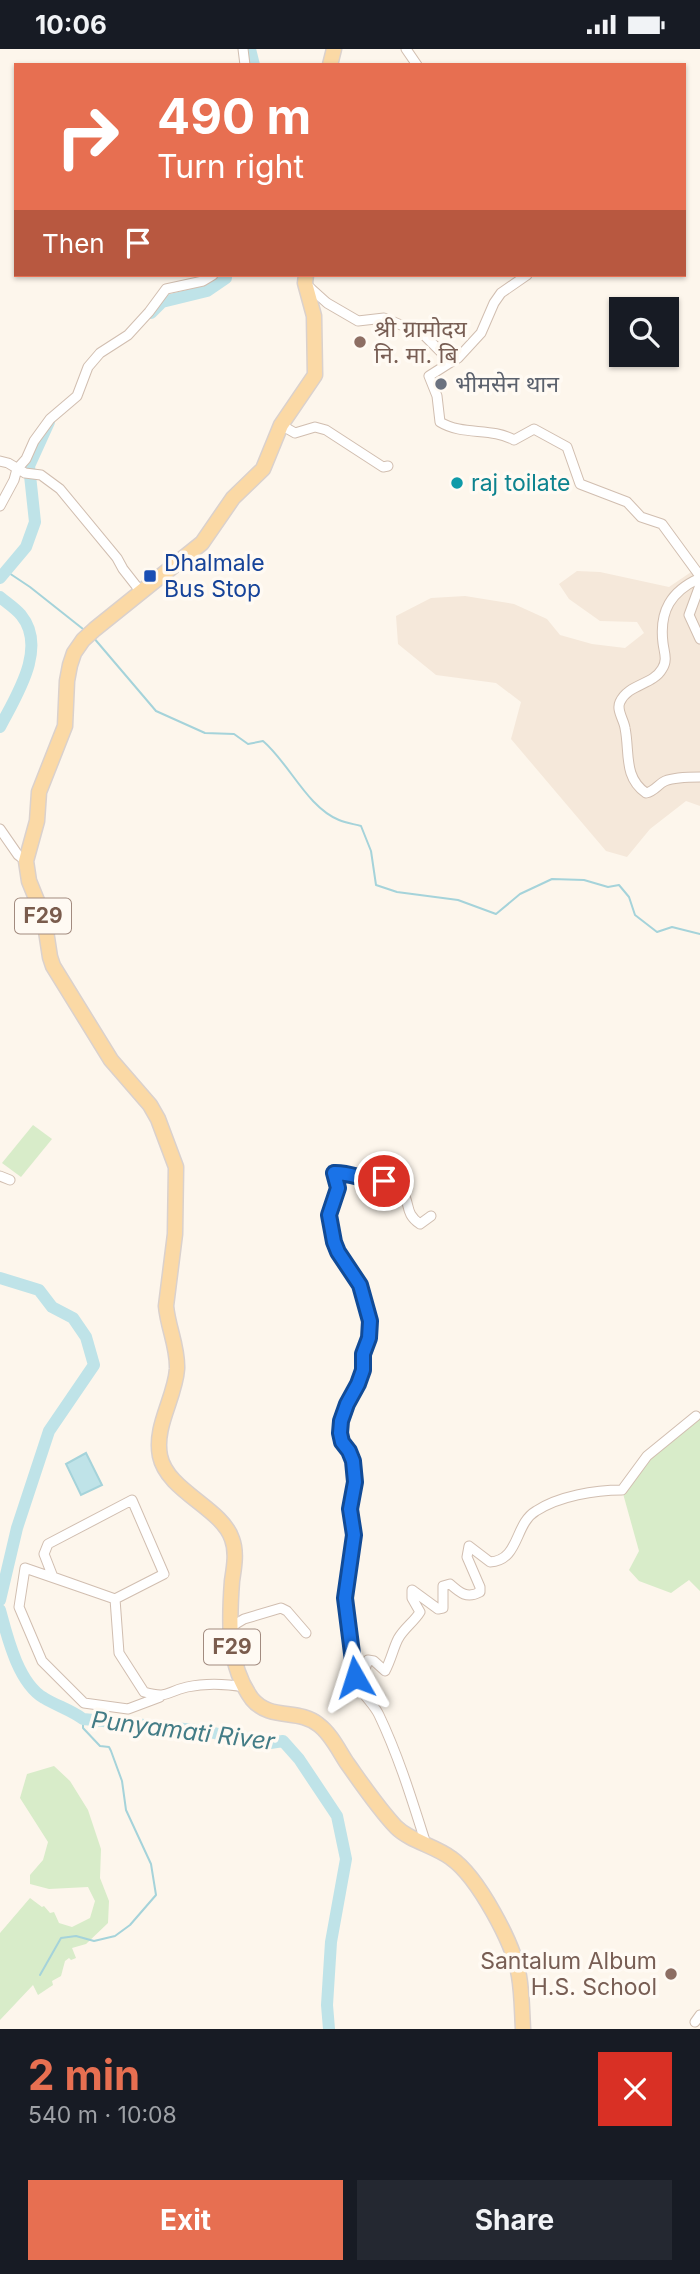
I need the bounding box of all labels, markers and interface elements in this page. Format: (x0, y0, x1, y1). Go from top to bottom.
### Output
text: 10:06 (35, 9, 107, 40)
text: 490 m (157, 87, 311, 146)
icon: right (42, 91, 133, 182)
text: Turn right (157, 147, 304, 186)
icon: arrive (119, 224, 157, 262)
text: Then (42, 228, 105, 259)
map controls (609, 297, 679, 367)
button: search (609, 297, 679, 367)
place label: श्री ग्रामोदय नि. मा. बि (374, 315, 468, 369)
marker: श्री ग्रामोदय नि. मा. बि (352, 334, 368, 350)
place label: भीमसेन थान (455, 370, 560, 398)
marker: भीमसेन थान (433, 376, 449, 392)
place label: raj toilate (471, 469, 570, 497)
marker: raj toilate (449, 475, 465, 491)
place label: Dhalmale Bus Stop (164, 549, 265, 603)
marker: Dhalmale Bus Stop (142, 568, 158, 584)
road number: F29 (15, 899, 71, 933)
pin (354, 1151, 414, 1211)
icon: arrive (365, 1162, 403, 1200)
road number: F29 (204, 1629, 260, 1665)
position arrow (318, 1640, 392, 1714)
water label: Punyamati River (90, 1705, 277, 1756)
place label: Santalum Album H.S. School (480, 1947, 657, 2001)
marker: Santalum Album H.S. School (663, 1966, 679, 1982)
text: 2 min (28, 2049, 140, 2100)
button: close (598, 2052, 672, 2126)
text: 540 m · 10:08 (28, 2101, 177, 2129)
button: Exit (28, 2180, 343, 2260)
button: Share (357, 2180, 672, 2260)

